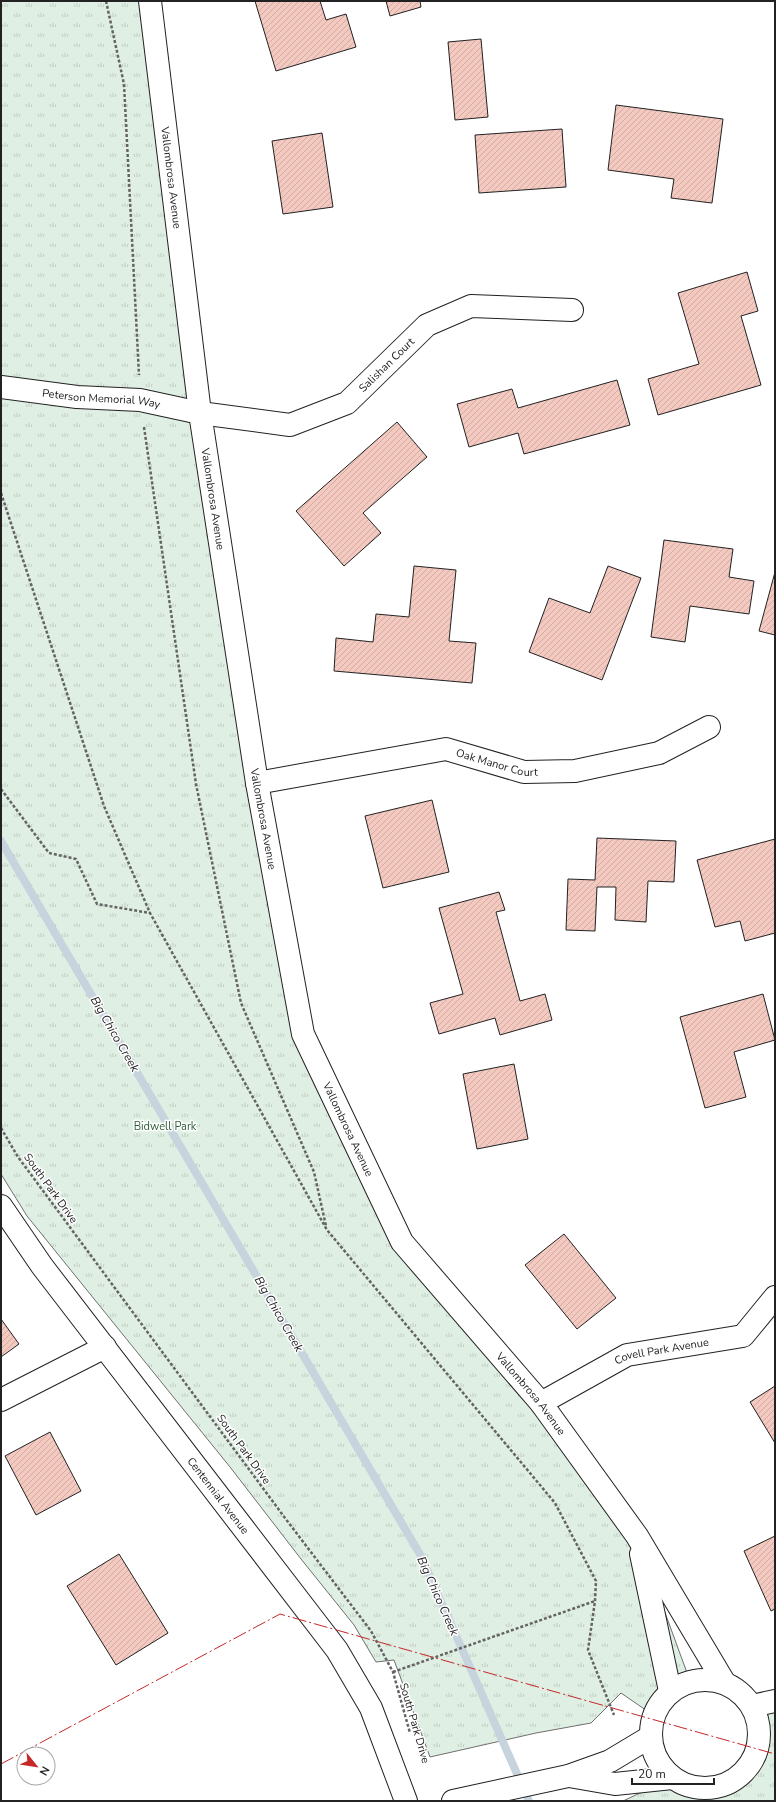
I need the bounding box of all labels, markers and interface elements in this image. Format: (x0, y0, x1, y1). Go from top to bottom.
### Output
street label: Vallombrosa Avenue (157, 125, 185, 230)
street label: Salishan Court (356, 334, 418, 396)
street label: Peterson Memorial Way (41, 385, 162, 412)
street label: Vallombrosa Avenue (197, 446, 228, 551)
street label: Oak Manor Court (454, 745, 538, 780)
street label: Vallombrosa Avenue (247, 766, 280, 871)
water label: Big Chico Creek (87, 993, 144, 1076)
street label: Vallombrosa Avenue (319, 1079, 377, 1179)
park label: Bidwell Park (134, 1119, 197, 1134)
street label: South Park Drive (20, 1150, 81, 1226)
water label: Big Chico Creek (251, 1273, 308, 1356)
street label: Covell Park Avenue (612, 1335, 710, 1369)
street label: Vallombrosa Avenue (492, 1348, 569, 1438)
street label: South Park Drive (213, 1411, 274, 1487)
street label: Centennial Avenue (184, 1454, 252, 1537)
water label: Big Chico Creek (413, 1554, 463, 1639)
street label: South Park Drive (396, 1681, 433, 1765)
north arrow (16, 1746, 56, 1786)
scale bar (632, 1760, 714, 1786)
text: N (36, 1763, 53, 1778)
text: 20 m (638, 1766, 666, 1782)

